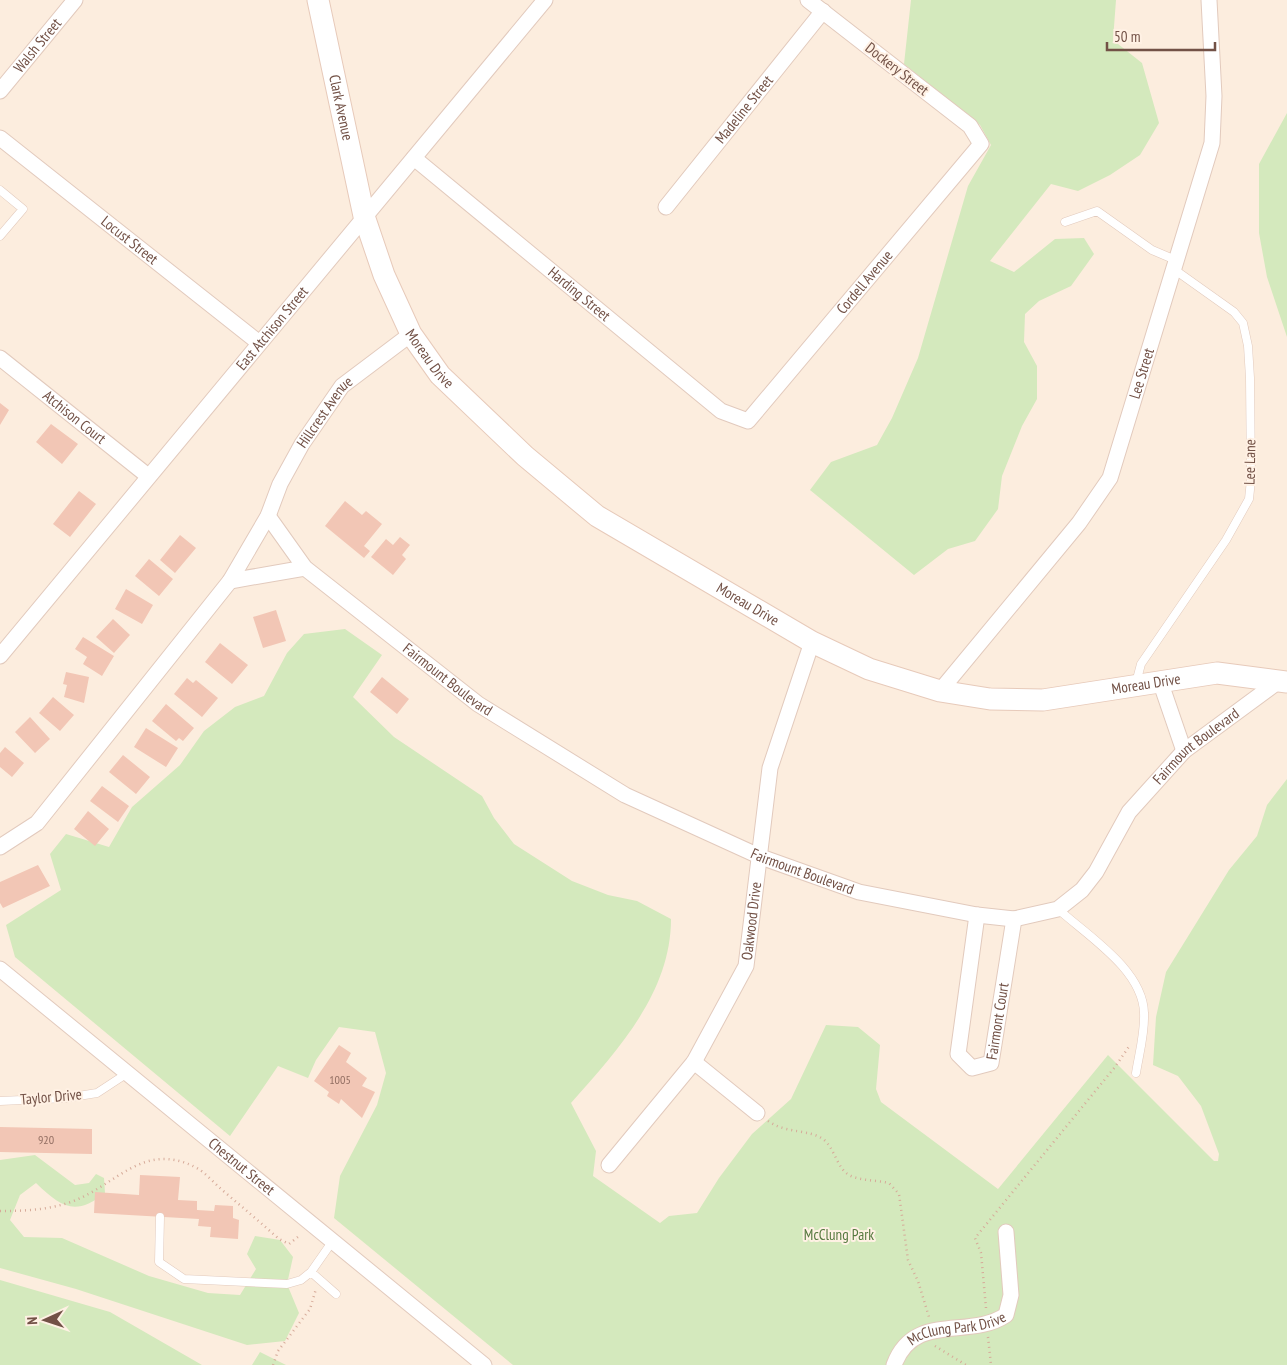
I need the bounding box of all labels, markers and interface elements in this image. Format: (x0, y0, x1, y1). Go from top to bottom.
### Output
street label: Walsh Street (9, 14, 65, 76)
scale bar (1107, 20, 1214, 52)
text: 50 m (1114, 27, 1140, 46)
street label: Dockery Street (862, 38, 933, 99)
street label: Madeline Street (711, 71, 777, 147)
street label: Clark Avenue (325, 73, 358, 142)
street label: Locust Street (97, 212, 162, 268)
street label: Cordell Avenue (832, 246, 897, 318)
street label: Harding Street (544, 262, 615, 325)
street label: East Atchison Street (232, 282, 312, 374)
street label: Moreau Drive (401, 325, 458, 392)
street label: Lee Street (1125, 346, 1158, 401)
street label: Hillcrest Avenue (292, 372, 356, 451)
street label: Atchison Court (39, 386, 110, 448)
street label: Lee Lane (1240, 439, 1259, 485)
street label: Moreau Drive (713, 578, 783, 630)
street label: Fairmount Boulevard (399, 639, 496, 720)
street label: Moreau Drive (1110, 669, 1182, 698)
street label: Fairmount Boulevard (1148, 704, 1243, 788)
street label: Fairmount Boulevard (748, 844, 857, 898)
street label: Oakwood Drive (737, 881, 765, 961)
street label: Fairmont Court (982, 981, 1013, 1061)
house number: 1005 (329, 1072, 351, 1087)
street label: Taylor Drive (19, 1084, 82, 1109)
house number: 920 (38, 1132, 54, 1147)
street label: Chestnut Street (205, 1133, 279, 1199)
park label: McClung Park (804, 1225, 874, 1244)
north arrow (20, 1295, 70, 1345)
street label: McClung Park Drive (903, 1307, 1009, 1349)
text: N (23, 1316, 41, 1325)

